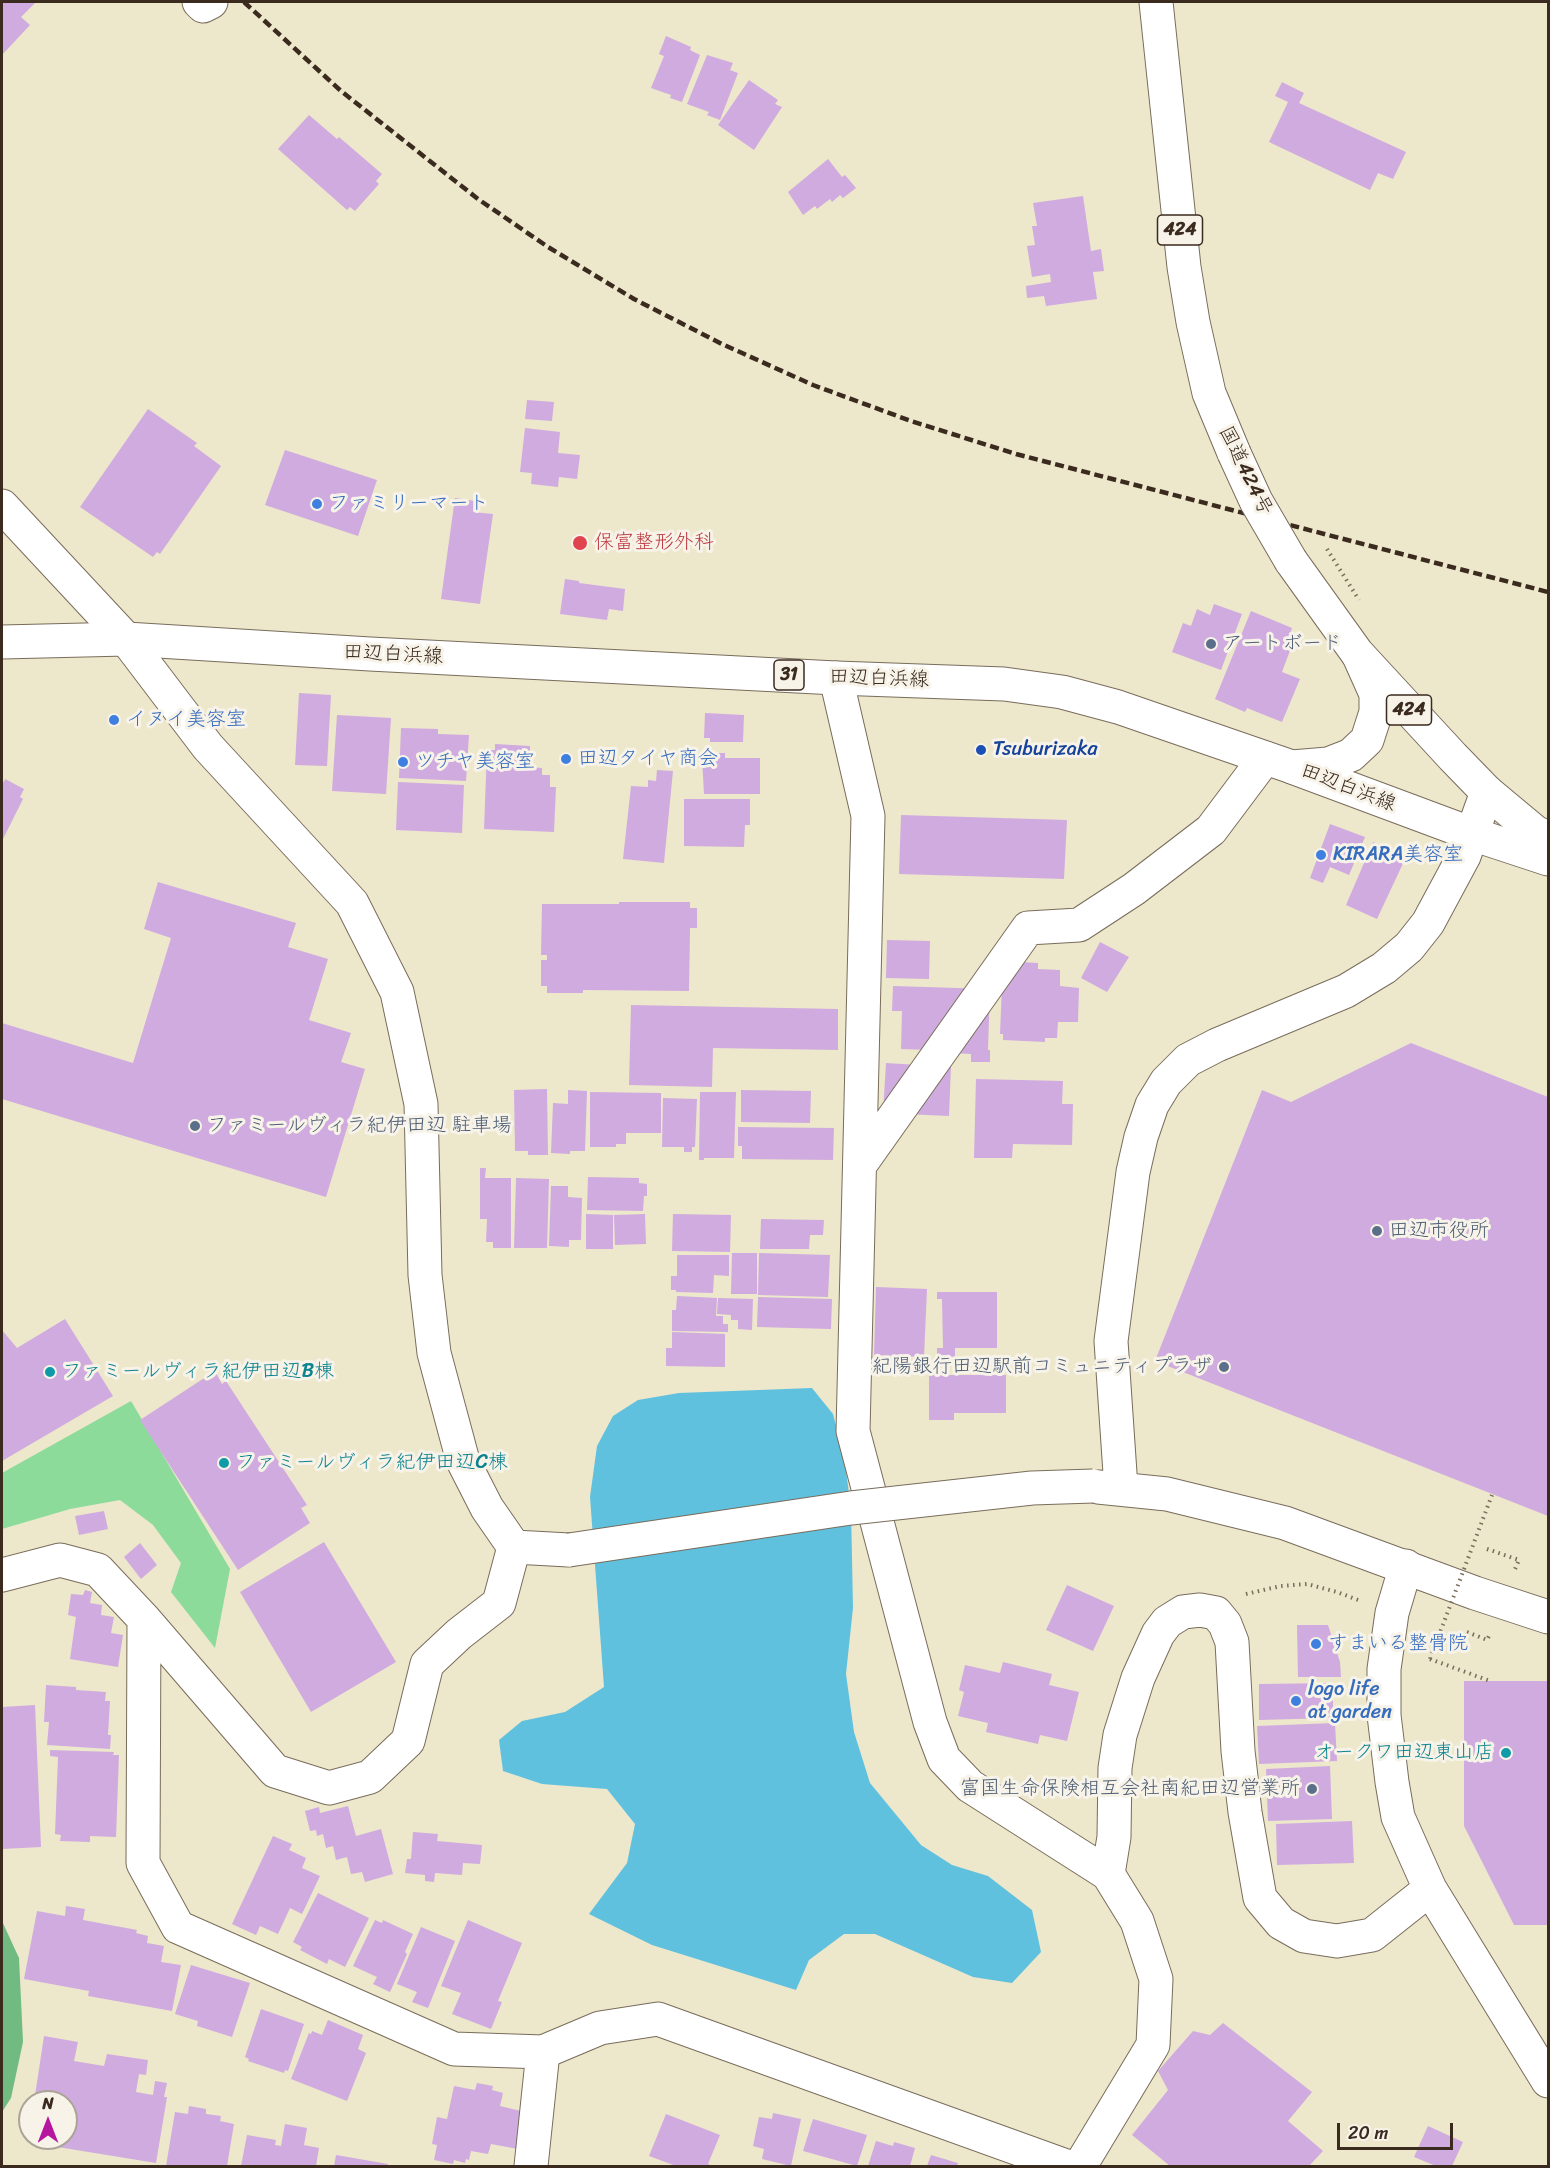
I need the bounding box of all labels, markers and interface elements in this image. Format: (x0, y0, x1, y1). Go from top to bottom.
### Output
road number: 424 (1158, 215, 1202, 245)
street label: 国道424号 (1213, 422, 1277, 520)
place label: ファミリーマート (329, 492, 489, 516)
marker: ファミリーマート (310, 497, 324, 511)
place label: 保富整形外科 (594, 531, 714, 555)
marker: 保富整形外科 (571, 534, 589, 552)
place label: アートボード (1223, 632, 1342, 656)
marker: アートボード (1204, 637, 1218, 651)
street label: 田辺白浜線 (342, 640, 444, 670)
road number: 31 (774, 660, 804, 690)
street label: 田辺白浜線 (829, 665, 929, 693)
road number: 424 (1386, 695, 1432, 725)
place label: イヌイ美容室 (126, 708, 246, 732)
marker: イヌイ美容室 (107, 713, 121, 727)
place label: Tsuburizaka (993, 738, 1098, 762)
marker: Tsuburizaka (974, 743, 988, 757)
place label: 田辺タイヤ商会 (578, 747, 718, 771)
place label: ツチヤ美容室 (415, 750, 535, 774)
marker: 田辺タイヤ商会 (559, 752, 573, 766)
marker: ツチヤ美容室 (396, 755, 410, 769)
street label: 田辺白浜線 (1297, 759, 1399, 817)
place label: KIRARA美容室 (1333, 843, 1463, 867)
marker: KIRARA美容室 (1314, 848, 1328, 862)
place label: ファミールヴィラ紀伊田辺 駐車場 (207, 1114, 512, 1138)
marker: ファミールヴィラ紀伊田辺 駐車場 (188, 1119, 202, 1133)
place label: 田辺市役所 (1389, 1219, 1489, 1243)
marker: 田辺市役所 (1370, 1224, 1384, 1238)
place label: 紀陽銀行田辺駅前コミュニティプラザ (872, 1355, 1212, 1379)
place label: ファミールヴィラ紀伊田辺B棟 (62, 1360, 334, 1384)
marker: 紀陽銀行田辺駅前コミュニティプラザ (1217, 1360, 1231, 1374)
marker: ファミールヴィラ紀伊田辺B棟 (43, 1365, 57, 1379)
place label: ファミールヴィラ紀伊田辺C棟 (236, 1451, 508, 1475)
marker: ファミールヴィラ紀伊田辺C棟 (217, 1456, 231, 1470)
place label: すまいる整骨院 (1328, 1632, 1468, 1656)
marker: すまいる整骨院 (1309, 1637, 1323, 1651)
place label: logo life at garden (1308, 1678, 1392, 1725)
marker: logo life at garden (1289, 1694, 1303, 1708)
place label: オークワ田辺東山店 (1314, 1741, 1494, 1765)
marker: オークワ田辺東山店 (1499, 1746, 1513, 1760)
place label: 富国生命保険相互会社南紀田辺営業所 (960, 1777, 1300, 1801)
marker: 富国生命保険相互会社南紀田辺営業所 (1305, 1782, 1319, 1796)
text: N (42, 2089, 54, 2118)
north arrow (18, 2090, 78, 2150)
scale bar (1340, 2111, 1456, 2149)
text: 20 m (1348, 2117, 1388, 2149)

